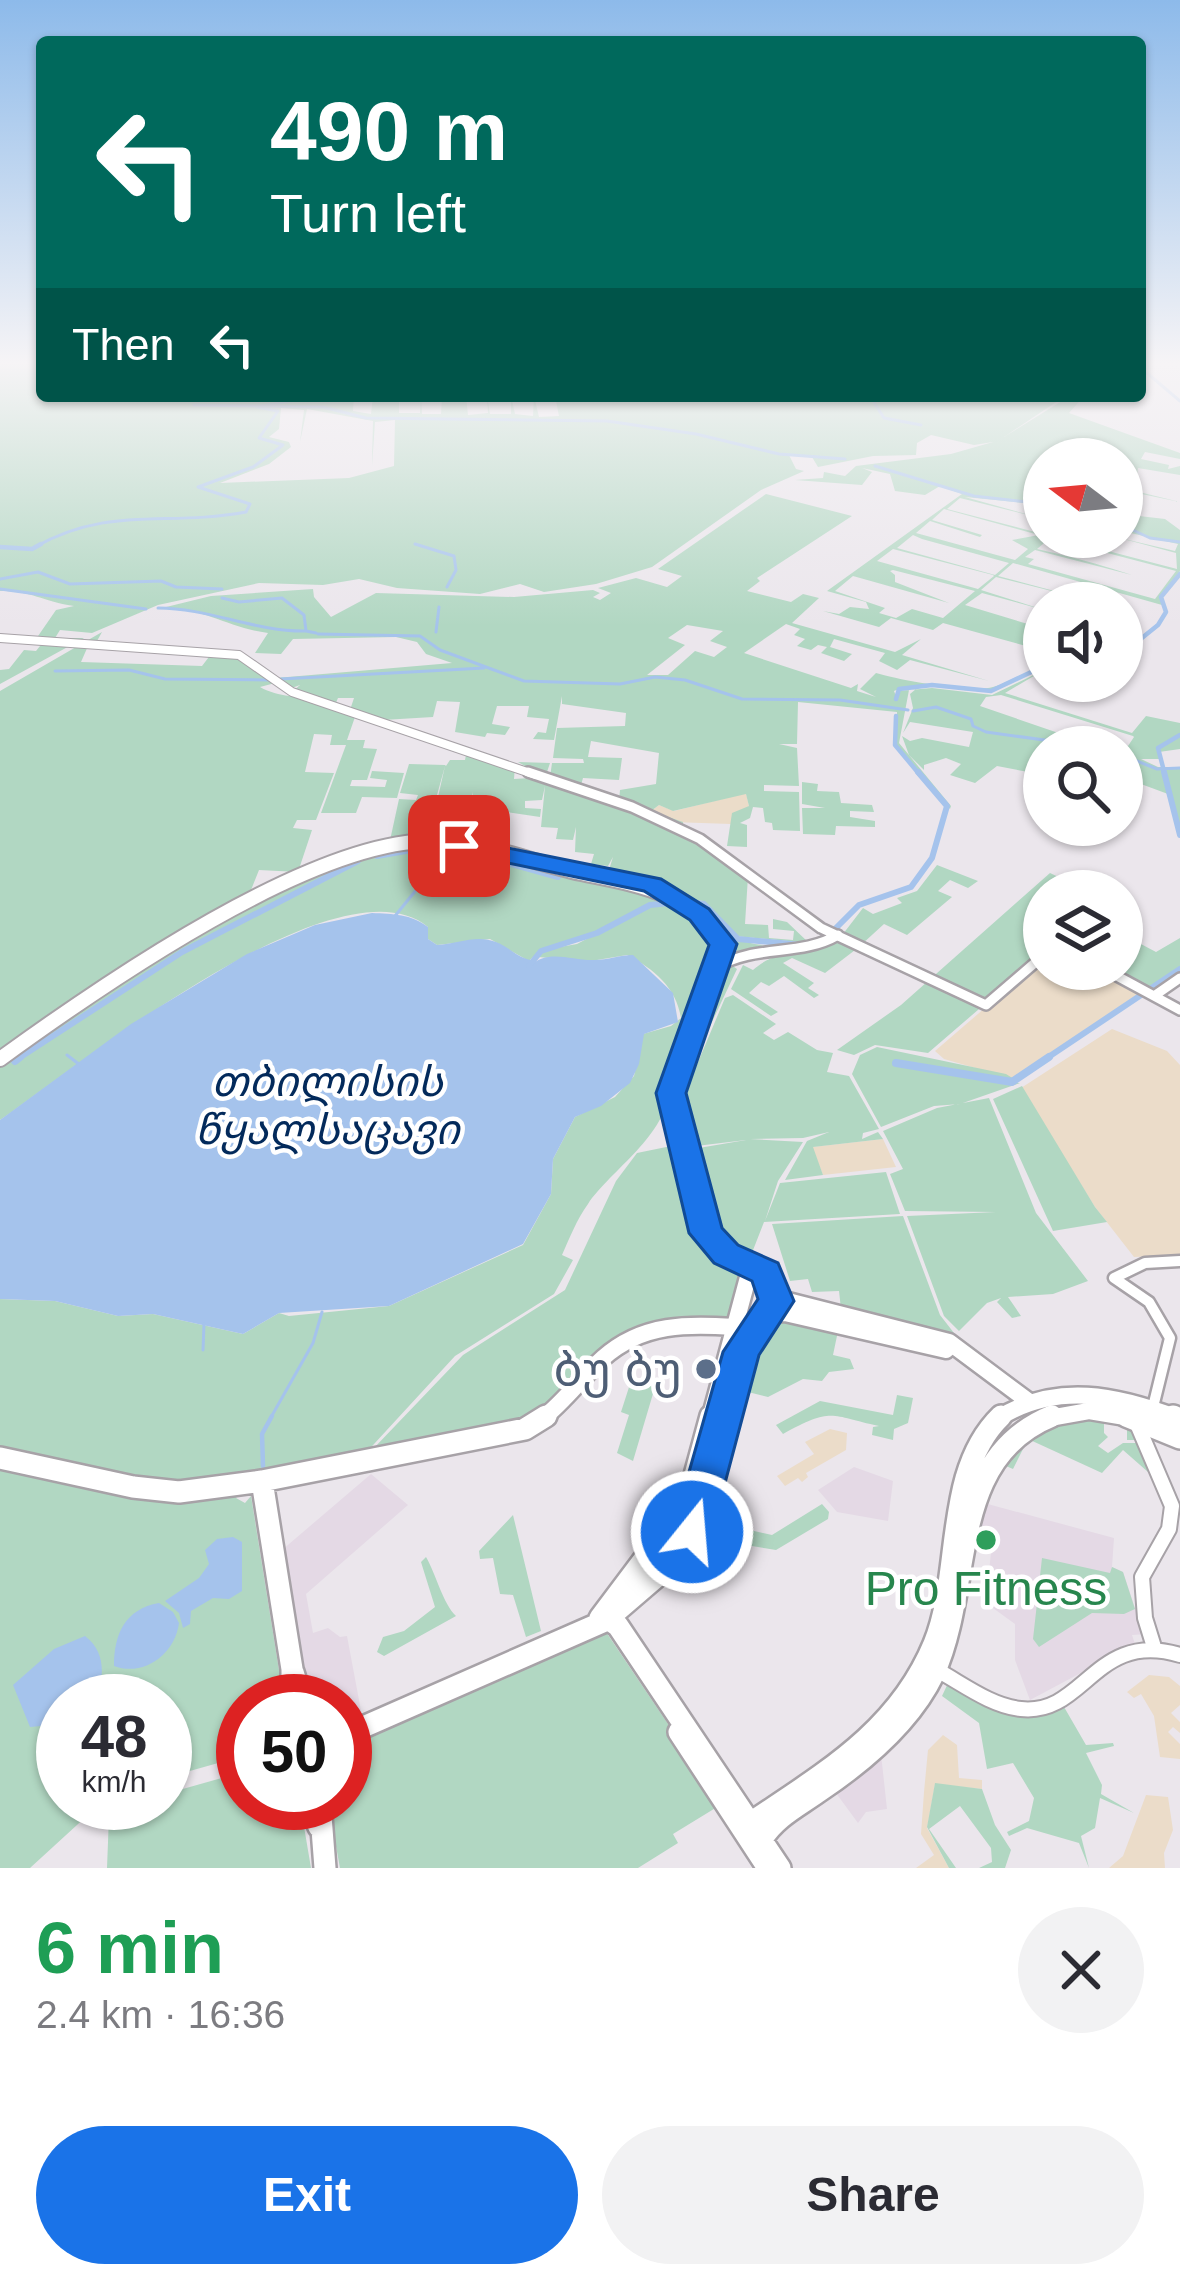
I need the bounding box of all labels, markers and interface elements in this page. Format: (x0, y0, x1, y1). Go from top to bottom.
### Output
icon: left (72, 84, 228, 240)
text: 490 m (270, 84, 508, 178)
text: Turn left (270, 183, 466, 243)
icon: left (199, 312, 265, 378)
text: Then (72, 319, 175, 370)
north arrow (1023, 438, 1143, 558)
map controls (1023, 438, 1143, 990)
button: sound (1023, 582, 1143, 702)
button: search (1023, 726, 1143, 846)
pin (408, 795, 510, 897)
icon: arrive (426, 813, 492, 879)
button: layers (1023, 870, 1143, 990)
water label: თბილისის წყალსაცავი (195, 1058, 461, 1155)
place label: ბუ ბუ (553, 1343, 682, 1398)
marker: ბუ ბუ (693, 1356, 719, 1382)
position arrow (629, 1469, 755, 1595)
marker: Pro Fitness (973, 1527, 999, 1553)
place label: Pro Fitness (865, 1562, 1107, 1615)
speed limit sign: 50 (216, 1674, 372, 1830)
text: 48 (81, 1703, 147, 1770)
text: km/h (81, 1765, 147, 1798)
button: close (1018, 1907, 1144, 2033)
text: 6 min (36, 1908, 224, 1988)
text: 2.4 km · 16:36 (36, 1993, 285, 2036)
button: Exit (36, 2126, 578, 2264)
button: Share (602, 2126, 1144, 2264)

